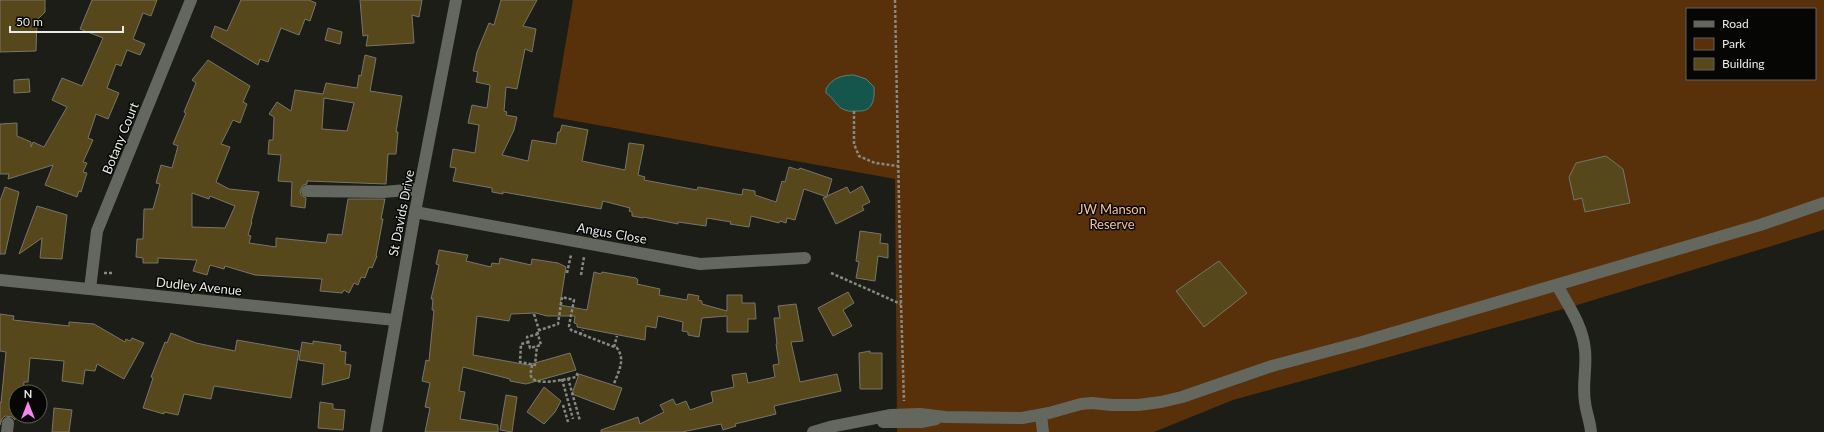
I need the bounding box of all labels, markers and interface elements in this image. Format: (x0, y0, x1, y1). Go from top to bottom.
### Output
scale bar (10, 8, 123, 34)
legend (1686, 8, 1816, 80)
text: 50 m (16, 14, 43, 29)
text: Road (1722, 16, 1749, 31)
text: Park (1722, 36, 1746, 51)
text: Building (1722, 56, 1765, 71)
street label: Botany Court (98, 99, 142, 176)
street label: St Davids Drive (385, 168, 417, 258)
park label: JW Manson Reserve (1078, 201, 1146, 232)
street label: Angus Close (576, 219, 648, 247)
street label: Dudley Avenue (155, 274, 243, 298)
north arrow (8, 384, 48, 424)
text: N (24, 387, 32, 400)

